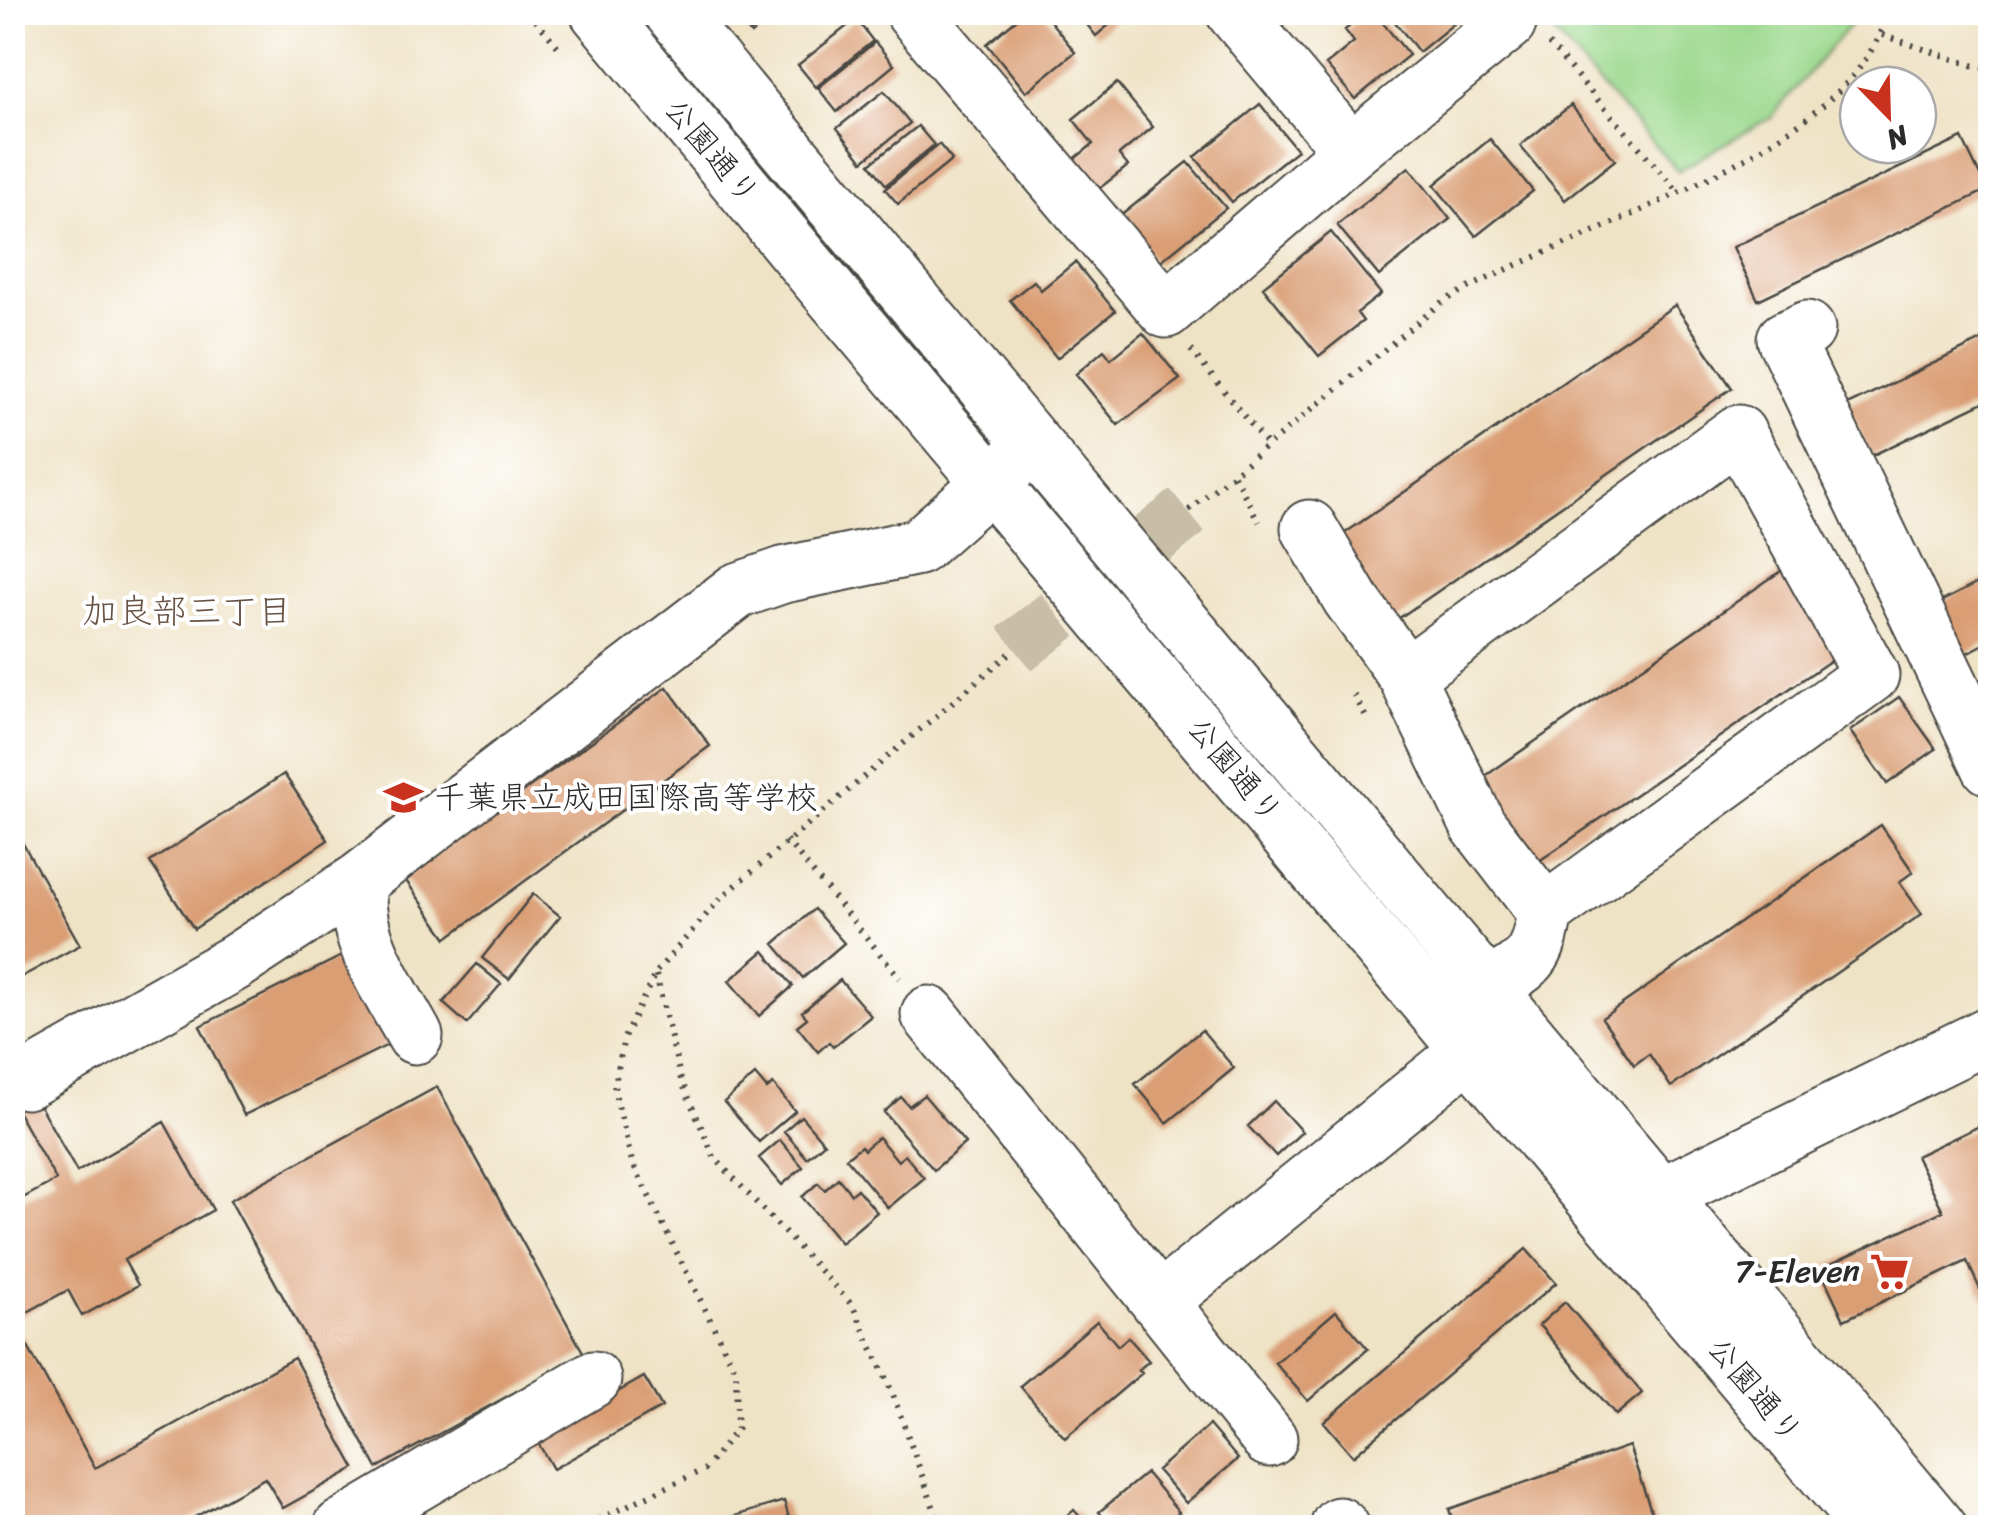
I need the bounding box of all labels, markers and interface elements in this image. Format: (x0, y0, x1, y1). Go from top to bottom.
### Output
north arrow (1838, 65, 1938, 165)
street label: 公園通り (649, 84, 775, 219)
text: N (1879, 111, 1917, 164)
district label: 加良部三丁目 (82, 580, 292, 642)
street label: 公園通り (1172, 703, 1298, 838)
place label: 千葉県立成田国際高等学校 (434, 769, 818, 826)
school or university icon: 千葉県立成田国際高等学校 (383, 776, 425, 818)
place label: 7-Eleven (1735, 1243, 1860, 1300)
supermarket icon: 7-Eleven (1869, 1250, 1911, 1292)
street label: 公園通り (1692, 1323, 1818, 1458)

